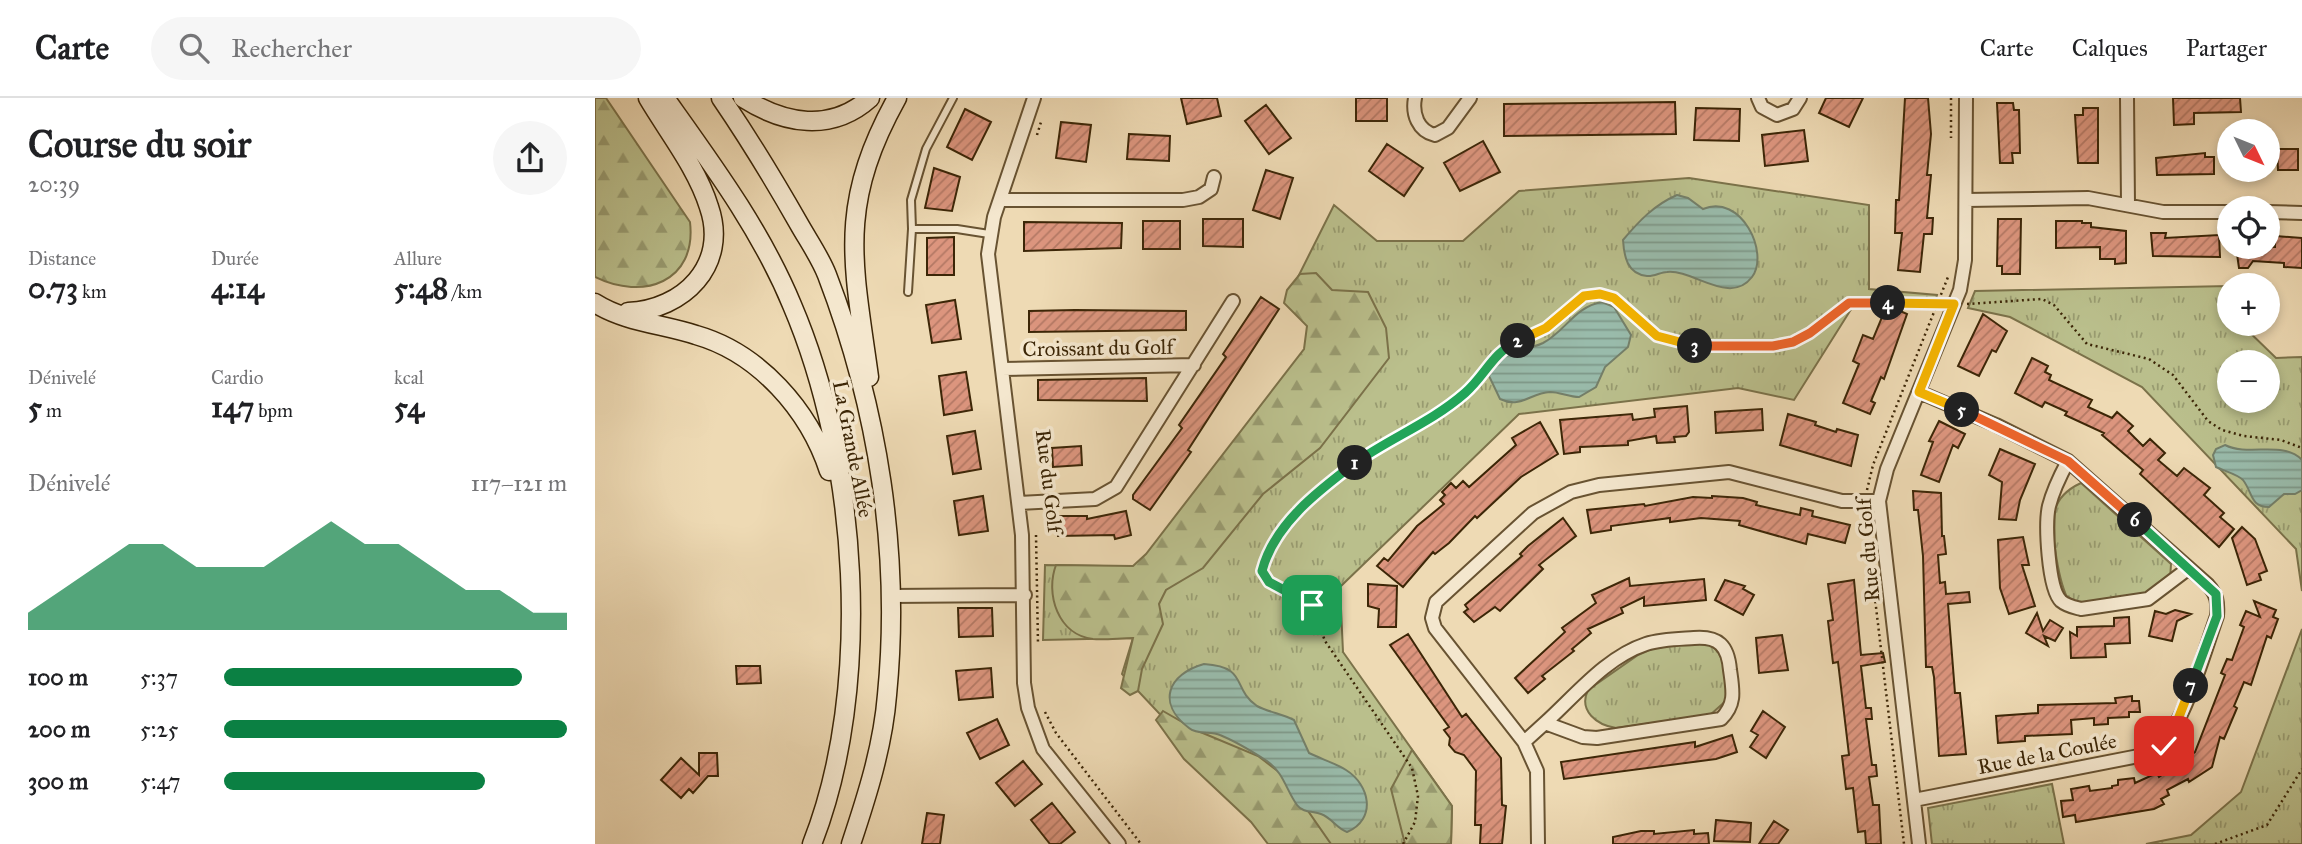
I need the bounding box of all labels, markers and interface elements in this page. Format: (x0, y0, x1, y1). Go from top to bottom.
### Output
search box (151, 17, 641, 80)
text: Carte (35, 28, 109, 68)
icon: search (175, 29, 213, 67)
text: Rechercher (231, 32, 352, 64)
text: Carte (1980, 33, 2034, 63)
text: Calques (2072, 33, 2148, 63)
text: Partager (2186, 33, 2267, 63)
north arrow (2217, 119, 2280, 182)
map controls (2217, 119, 2280, 413)
text: Course du soir (28, 121, 251, 167)
button: share (493, 121, 567, 195)
text: 20:39 (28, 170, 80, 198)
button: locate (2217, 196, 2280, 259)
text: Distance (28, 247, 96, 270)
text: Durée (211, 247, 259, 270)
text: Allure (394, 247, 442, 270)
text: 0.73 (28, 270, 78, 306)
text: 4:14 (211, 270, 264, 306)
text: 5:48 (394, 270, 448, 306)
button: + (2217, 273, 2280, 336)
text: km (78, 280, 107, 303)
text: /km (448, 280, 482, 303)
pin: 4 (1871, 286, 1905, 320)
text: 4 (1882, 291, 1893, 314)
pin: 2 (1501, 324, 1535, 358)
pin: 3 (1677, 328, 1713, 364)
text: 2 (1513, 329, 1522, 352)
street label: Croissant du Golf (1022, 334, 1177, 362)
text: 3 (1691, 334, 1698, 357)
button: − (2217, 350, 2280, 413)
text: Dénivelé (28, 366, 96, 389)
text: Cardio (211, 366, 263, 389)
text: kcal (394, 366, 424, 389)
street label: La Grande Allée (827, 378, 879, 520)
text: 5 (28, 389, 42, 425)
text: 147 (211, 389, 254, 425)
text: 54 (394, 389, 424, 425)
pin: 5 (1945, 392, 1979, 428)
text: 5 (1957, 398, 1966, 421)
text: m (42, 399, 62, 422)
text: bpm (254, 399, 293, 422)
street label: Rue du Golf (1030, 428, 1069, 537)
pin: 1 (1337, 446, 1373, 480)
text: 1 (1351, 451, 1358, 474)
text: Dénivelé (28, 469, 110, 497)
text: 117–121 m (471, 469, 567, 497)
street label: Rue du Golf (1850, 494, 1885, 603)
pin: 6 (2117, 502, 2153, 538)
text: 6 (2130, 508, 2139, 531)
pin (1282, 575, 1342, 635)
icon: arrive (1293, 586, 1331, 624)
text: 100 m (28, 663, 88, 691)
text: 5:37 (140, 663, 178, 691)
pin: 7 (2173, 668, 2209, 704)
text: 7 (2185, 674, 2196, 697)
text: 200 m (28, 715, 90, 743)
text: 5:25 (140, 715, 178, 743)
pin (2134, 716, 2194, 776)
icon: check (2145, 727, 2183, 765)
street label: Rue de la Coulée (1975, 728, 2119, 780)
text: 300 m (28, 767, 88, 795)
text: 5:47 (140, 767, 181, 795)

